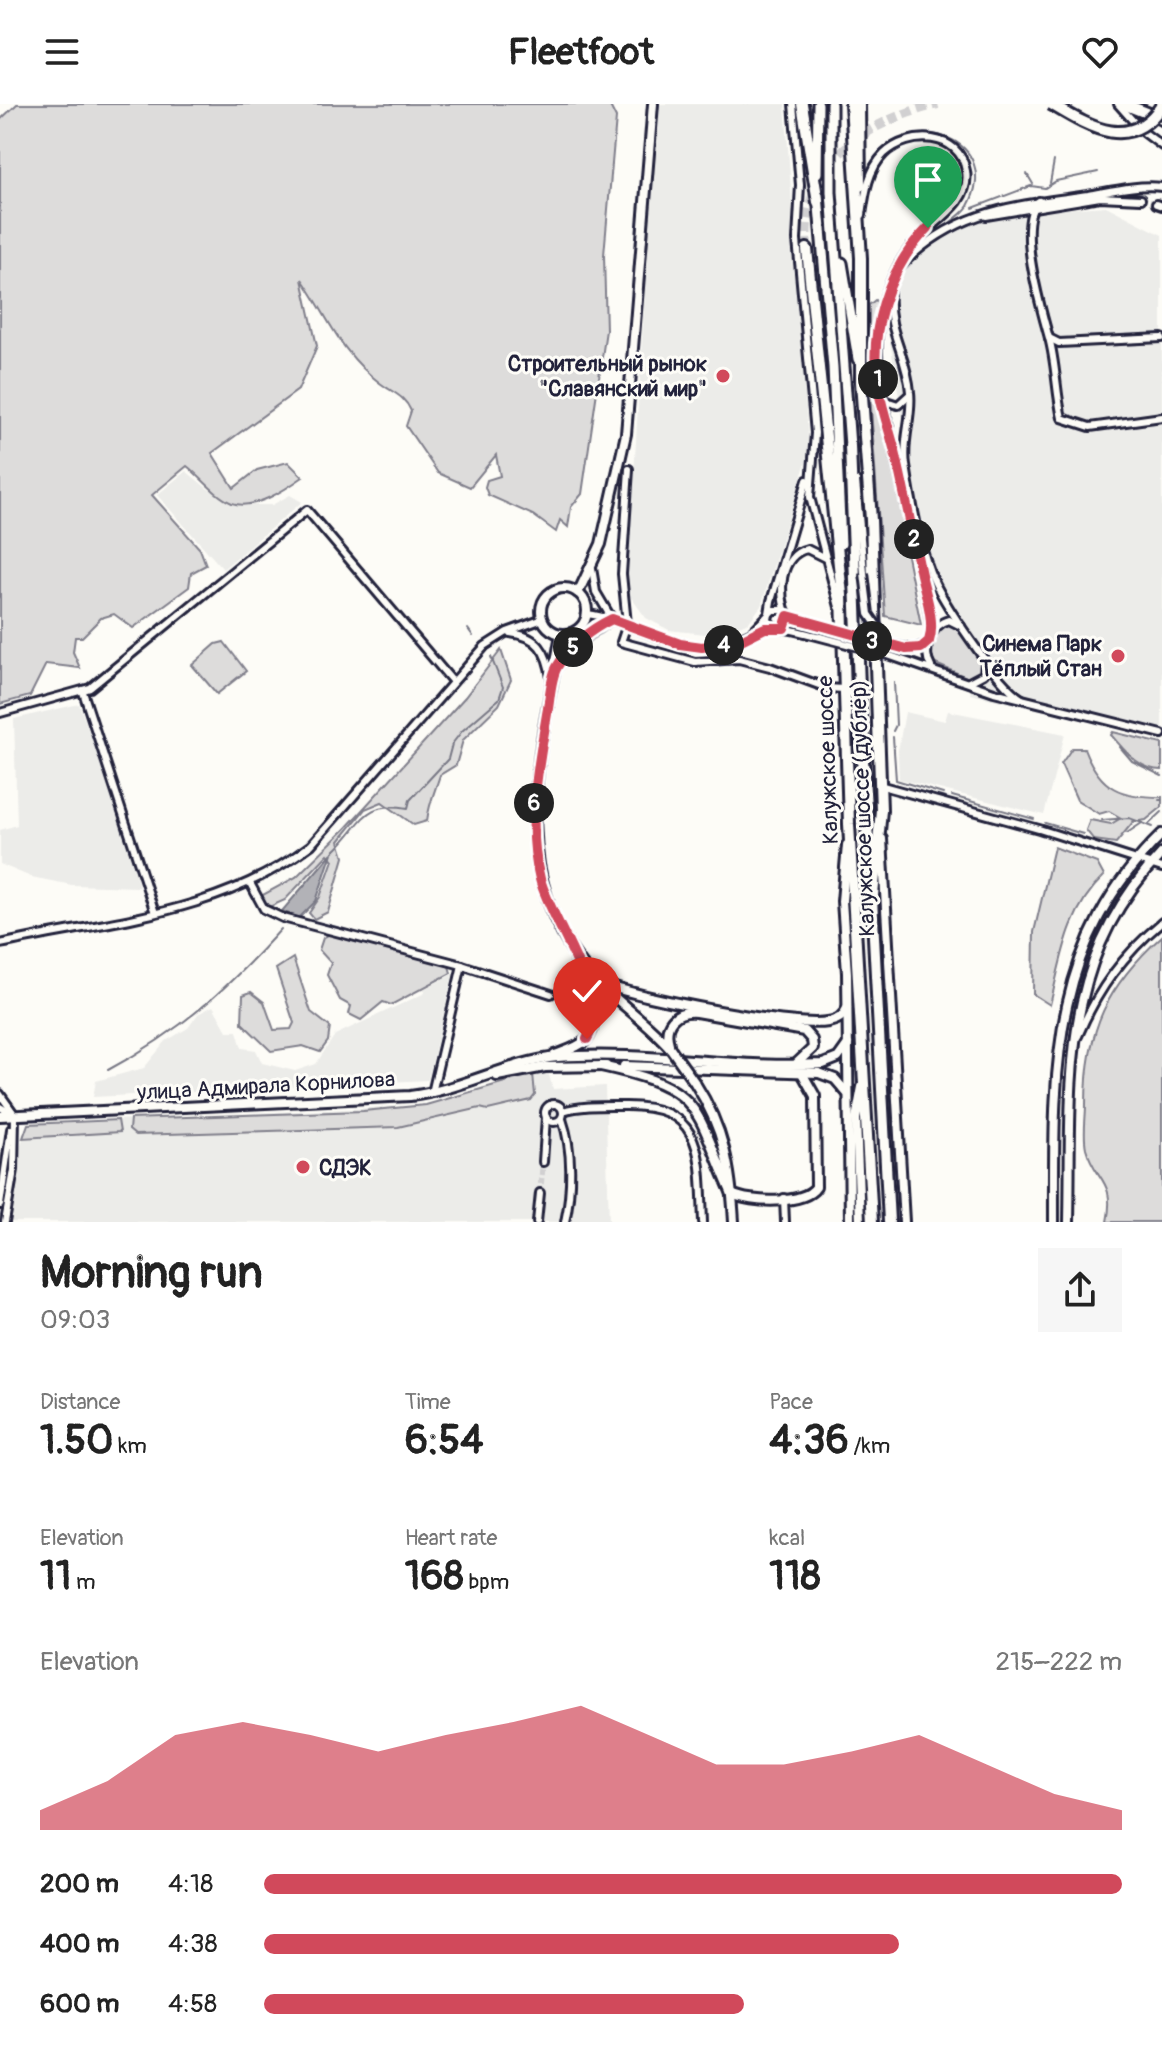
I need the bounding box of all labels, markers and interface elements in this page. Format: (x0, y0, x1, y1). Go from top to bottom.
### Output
icon: menu (40, 30, 84, 74)
text: Fleetfoot (508, 30, 654, 75)
icon: heart (1078, 30, 1122, 74)
pin (894, 146, 962, 228)
icon: arrive (906, 158, 950, 202)
place label: Строительный рынок "Славянский мир" (508, 350, 707, 403)
pin: 1 (858, 359, 898, 399)
text: 1 (874, 365, 882, 393)
marker: Строительный рынок "Славянский мир" (714, 367, 732, 385)
pin: 2 (894, 519, 934, 559)
text: 2 (908, 525, 920, 553)
pin: 3 (852, 621, 892, 661)
pin: 4 (704, 625, 744, 665)
pin: 5 (553, 627, 593, 667)
text: 3 (866, 627, 878, 655)
place label: Синема Парк Тёплый Стан (979, 630, 1102, 683)
text: 4 (718, 631, 730, 659)
text: 5 (567, 633, 579, 661)
marker: Синема Парк Тёплый Стан (1109, 647, 1127, 665)
street label: Калужское шоссе (811, 675, 845, 845)
street label: Калужское шоссе (дублёр) (845, 679, 881, 937)
pin: 6 (514, 783, 554, 823)
text: 6 (528, 789, 540, 817)
pin (553, 957, 621, 1039)
icon: check (565, 969, 609, 1013)
street label: улица Адмирала Корнилова (135, 1065, 396, 1107)
place label: СДЭК (319, 1154, 372, 1182)
marker: СДЭК (294, 1158, 312, 1176)
text: Morning run (40, 1246, 263, 1301)
button: share (1038, 1248, 1122, 1332)
text: 09:03 (40, 1304, 110, 1336)
text: Distance (40, 1388, 120, 1416)
text: Time (405, 1388, 451, 1416)
text: Pace (769, 1388, 813, 1416)
text: 1.50 (40, 1416, 113, 1465)
text: 6:54 (405, 1416, 484, 1465)
text: 4:36 (769, 1416, 849, 1465)
text: km (113, 1432, 147, 1460)
text: /km (849, 1432, 890, 1460)
text: Elevation (40, 1524, 124, 1552)
text: Heart rate (405, 1524, 497, 1552)
text: kcal (769, 1524, 805, 1552)
text: 11 (40, 1552, 71, 1601)
text: 168 (405, 1552, 464, 1601)
text: 118 (769, 1552, 821, 1601)
text: m (71, 1568, 96, 1596)
text: bpm (464, 1568, 509, 1596)
text: Elevation (40, 1646, 139, 1678)
text: 215–222 m (996, 1646, 1122, 1678)
text: 200 m (40, 1868, 119, 1900)
text: 4:18 (168, 1868, 213, 1900)
text: 400 m (40, 1928, 119, 1960)
text: 4:38 (168, 1928, 218, 1960)
text: 600 m (40, 1988, 119, 2020)
text: 4:58 (168, 1988, 217, 2020)

